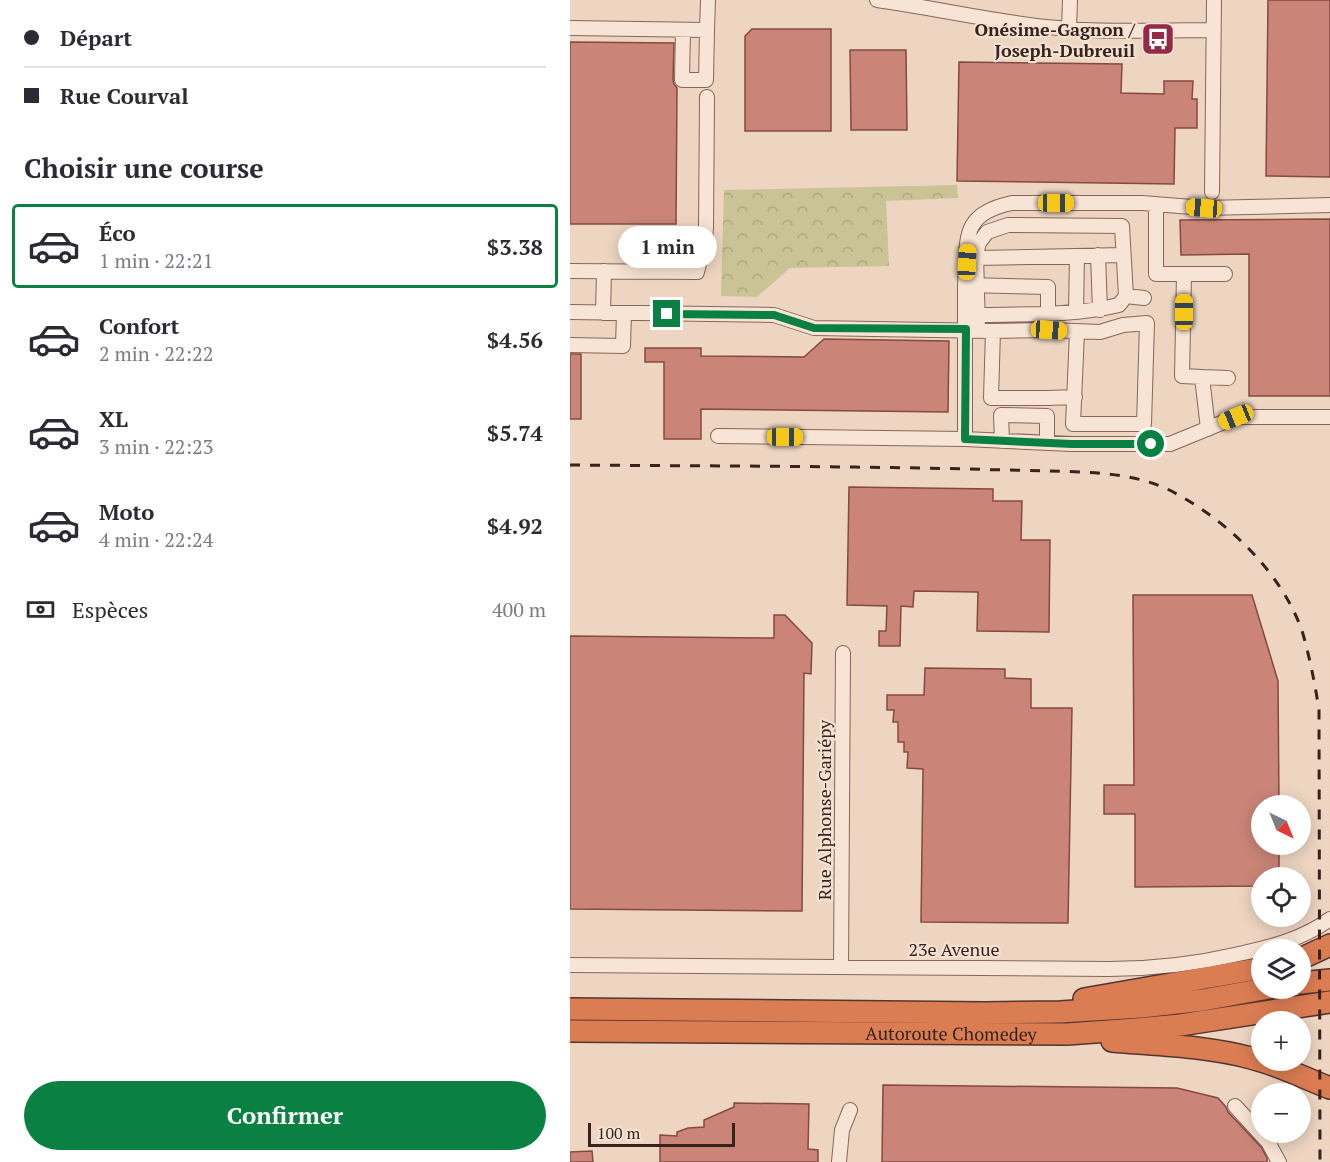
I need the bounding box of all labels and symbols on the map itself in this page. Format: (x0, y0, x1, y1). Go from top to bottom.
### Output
place label: Onésime-Gagnon / Joseph-Dubreuil (974, 17, 1136, 62)
bus stop icon: Onésime-Gagnon / Joseph-Dubreuil (1140, 21, 1176, 57)
car (1038, 194, 1074, 212)
car (1185, 198, 1223, 218)
callout: 1 min (618, 227, 716, 269)
car (957, 244, 977, 280)
car (1175, 294, 1193, 330)
route end (653, 300, 680, 327)
car (1030, 320, 1068, 340)
car (1216, 402, 1256, 432)
car (767, 428, 803, 446)
route start (1137, 430, 1164, 457)
street label: Rue Alphonse-Gariépy (812, 719, 836, 900)
north arrow (1251, 795, 1311, 855)
street label: 23e Avenue (908, 937, 1000, 961)
street label: Autoroute Chomedey (865, 1021, 1038, 1046)
scale bar (588, 1120, 735, 1148)

